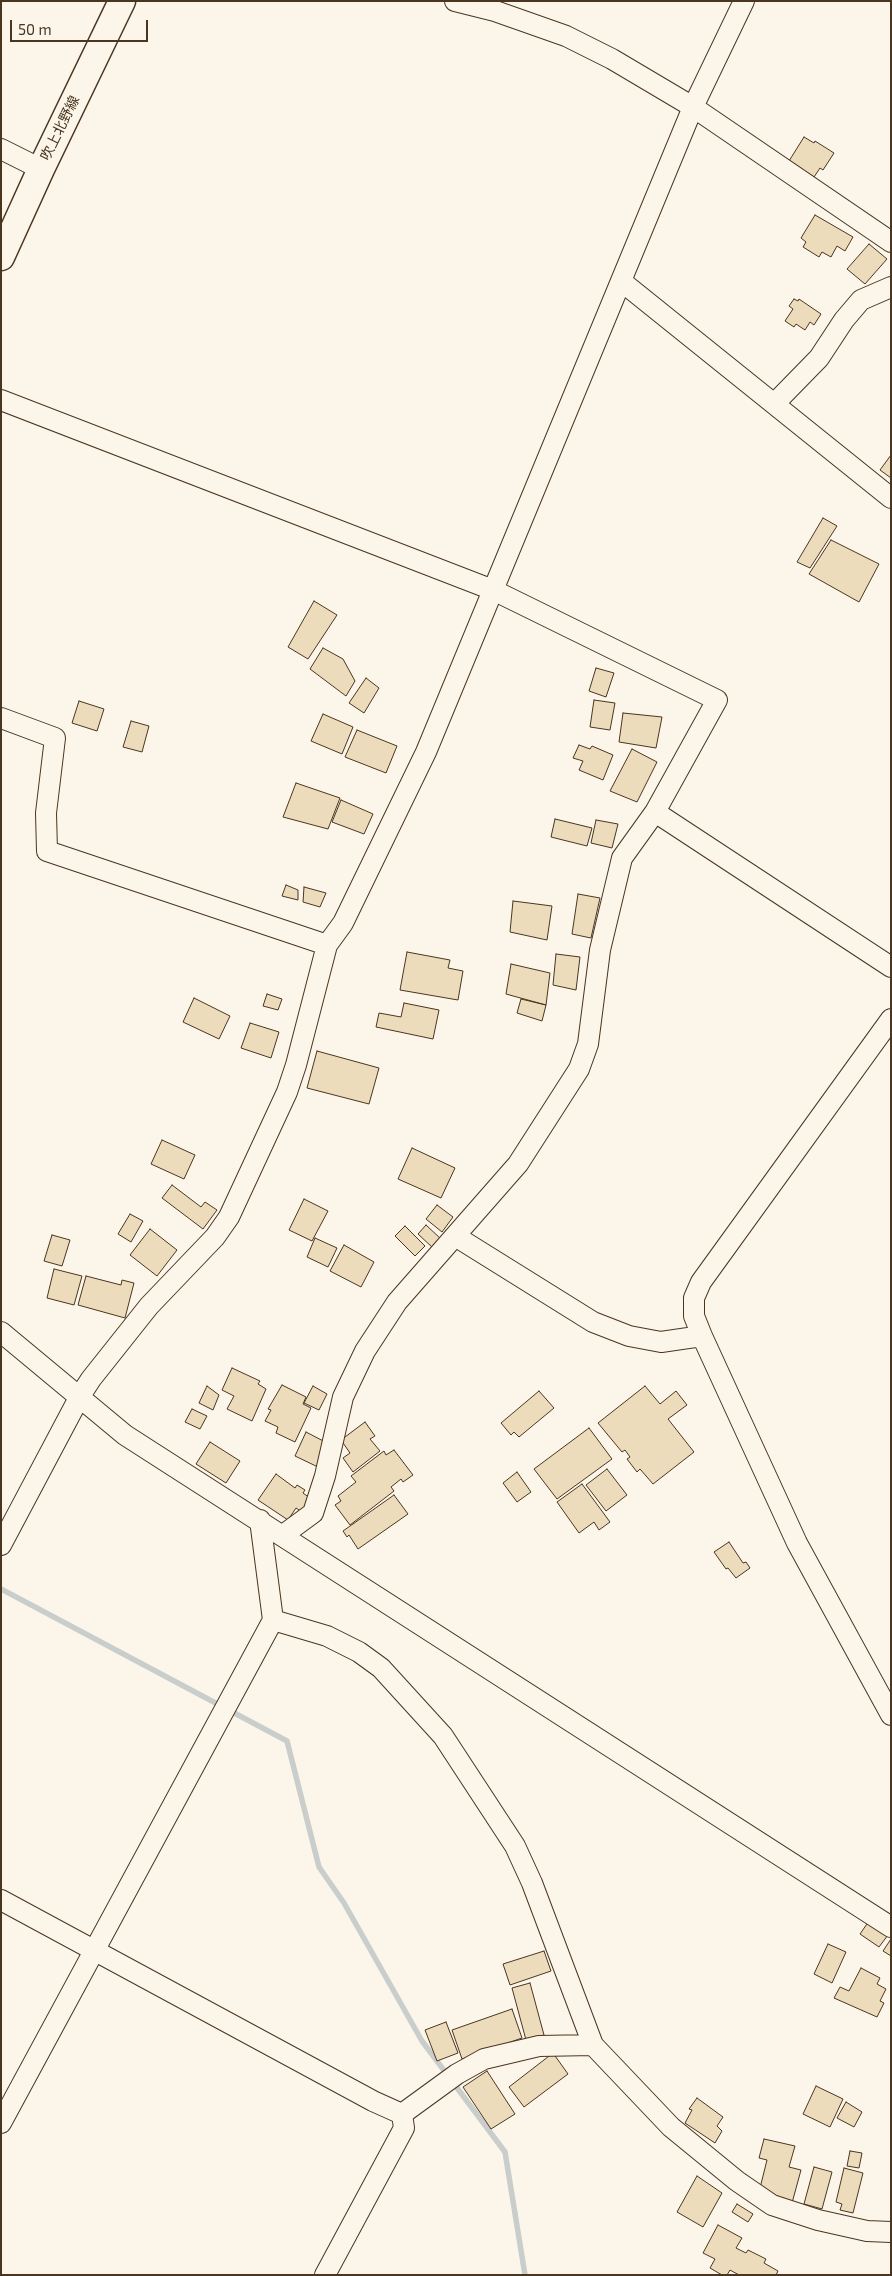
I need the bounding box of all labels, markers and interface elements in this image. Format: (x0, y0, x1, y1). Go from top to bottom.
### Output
scale bar (12, 10, 150, 42)
text: 50 m (18, 20, 52, 38)
street label: 吹上北野線 (37, 93, 83, 163)

